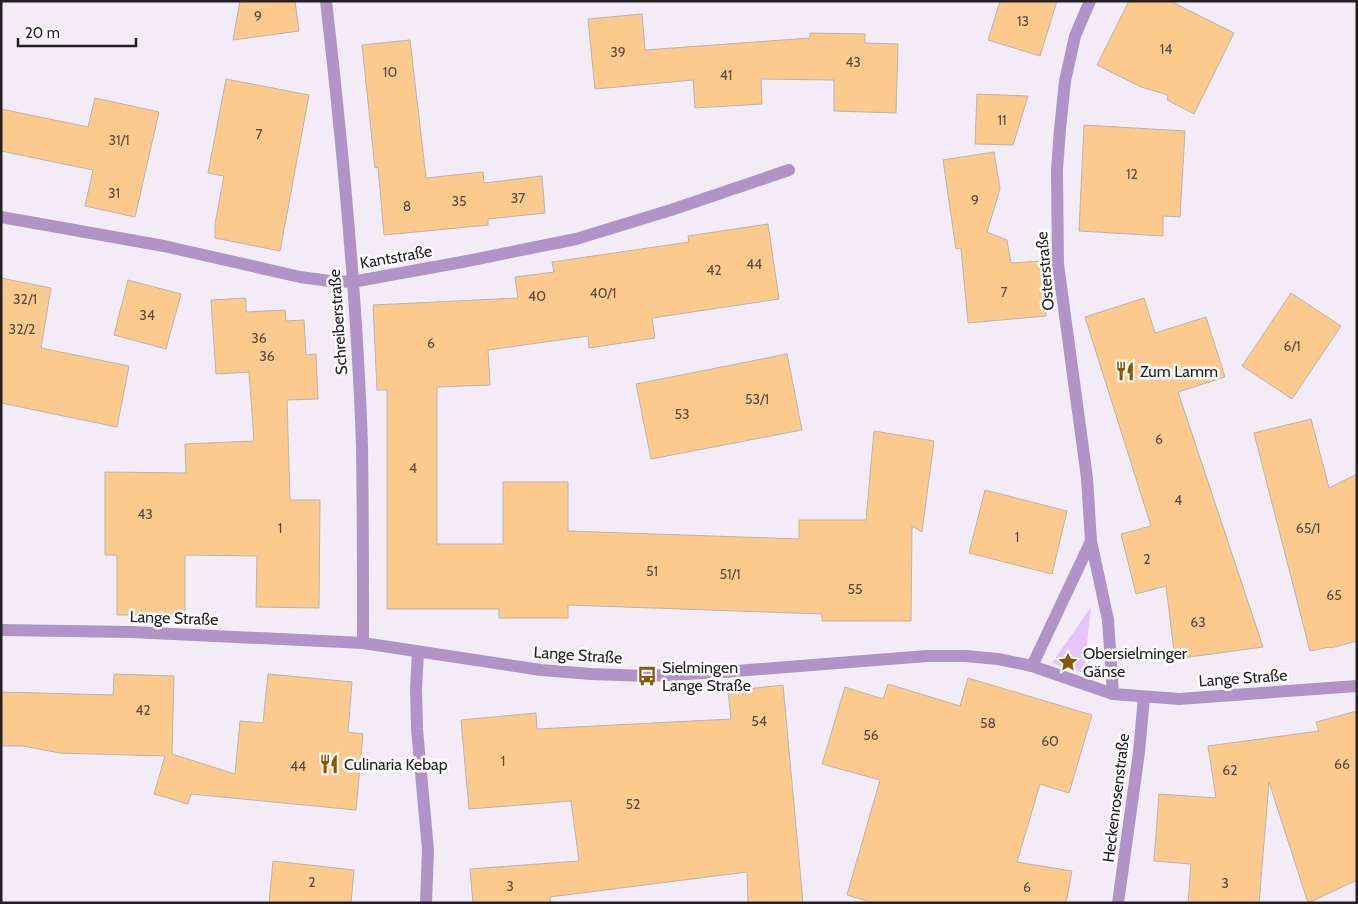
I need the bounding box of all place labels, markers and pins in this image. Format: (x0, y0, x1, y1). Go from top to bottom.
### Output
restaurant icon: Zum Lamm (1114, 360, 1136, 382)
place label: Zum Lamm (1140, 362, 1218, 381)
place label: Obersielminger Gänse (1083, 644, 1188, 681)
place icon: Obersielminger Gänse (1057, 651, 1079, 673)
place label: Sielmingen Lange Straße (662, 658, 751, 695)
bus stop icon: Sielmingen Lange Straße (636, 665, 658, 687)
restaurant icon: Culinaria Kebap (318, 753, 340, 775)
place label: Culinaria Kebap (344, 755, 448, 774)

